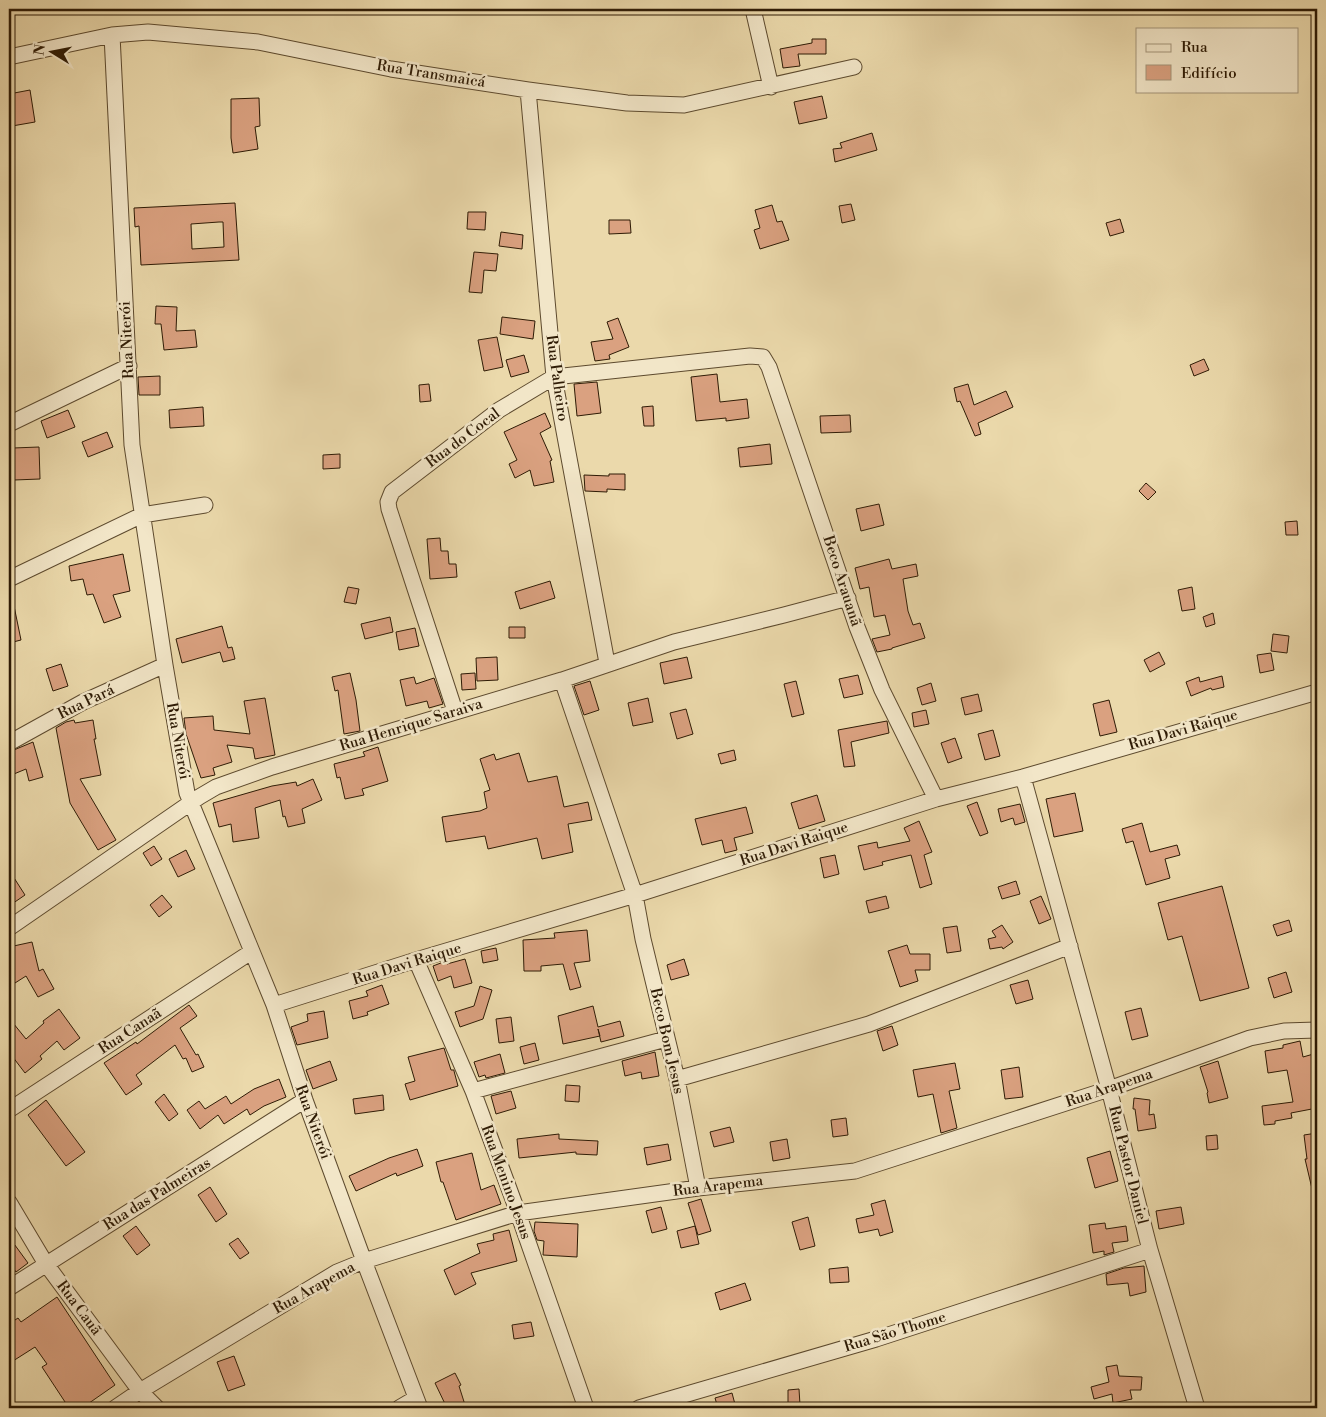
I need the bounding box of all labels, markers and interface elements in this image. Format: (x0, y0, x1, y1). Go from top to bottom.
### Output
north arrow (28, 28, 78, 78)
legend (1136, 28, 1298, 92)
text: Rua (1181, 38, 1208, 57)
text: N (30, 43, 50, 57)
street label: Rua Transmaicá (375, 56, 487, 92)
text: Edifício (1181, 64, 1237, 83)
street label: Rua Niterói (115, 301, 139, 379)
street label: Rua Palheiro (542, 333, 572, 423)
street label: Rua do Cocal (422, 404, 504, 472)
street label: Beco Arauanã (818, 532, 866, 629)
street label: Rua Pará (55, 680, 118, 724)
street label: Rua Henrique Saraiva (337, 694, 485, 756)
street label: Rua Niterói (162, 701, 194, 781)
street label: Rua Davi Raique (1126, 705, 1240, 755)
street label: Rua Davi Raique (737, 818, 851, 870)
street label: Rua Davi Raique (350, 938, 464, 990)
street label: Beco Bom Jesus (645, 985, 688, 1096)
street label: Rua Canaã (95, 1003, 166, 1058)
street label: Rua Arapema (1063, 1064, 1155, 1112)
street label: Rua Niterói (291, 1082, 335, 1162)
street label: Rua Pastor Daniel (1104, 1104, 1152, 1227)
street label: Rua Menino Jesus (476, 1122, 536, 1242)
street label: Rua das Palmeiras (100, 1153, 214, 1235)
street label: Rua Arapema (672, 1171, 765, 1201)
street label: Rua Arapema (270, 1257, 359, 1318)
street label: Rua Cauã (52, 1277, 106, 1339)
street label: Rua São Thome (842, 1307, 948, 1357)

